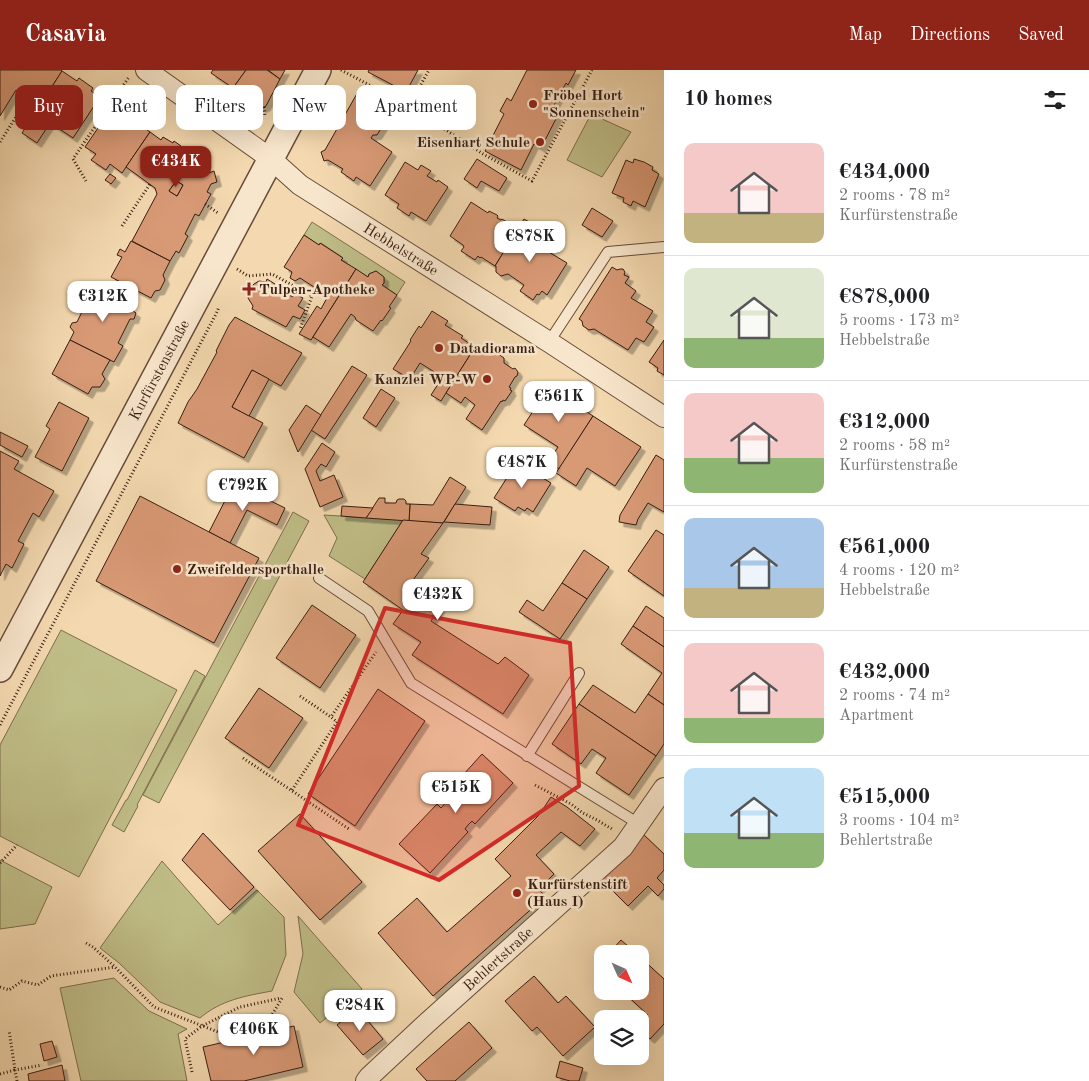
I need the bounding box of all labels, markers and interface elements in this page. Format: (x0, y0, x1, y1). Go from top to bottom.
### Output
text: Casavia (25, 23, 106, 47)
text: Map (849, 26, 882, 44)
text: Directions (910, 26, 990, 44)
text: Saved (1018, 26, 1064, 44)
chip: Buy (15, 85, 83, 130)
chip: Rent (93, 85, 166, 130)
chip: Filters (176, 85, 263, 130)
chip: New (273, 85, 346, 130)
chip: Apartment (356, 85, 476, 130)
icon: filters (1041, 86, 1069, 114)
place label: Fröbel Hort "Sonnenschein" (543, 89, 646, 121)
text: 10 homes (684, 89, 772, 110)
marker: Fröbel Hort "Sonnenschein" (527, 98, 539, 110)
place label: Eisenhart Schule (416, 136, 530, 151)
marker: Eisenhart Schule (534, 136, 546, 148)
pin: €434K (141, 146, 211, 188)
text: €434K (151, 154, 201, 170)
text: €434,000 (839, 162, 930, 183)
icon: home (724, 163, 784, 223)
text: 2 rooms · 78 m² (839, 188, 950, 204)
text: Kurfürstenstraße (839, 208, 958, 224)
pin: €878K (495, 220, 565, 263)
street label: Hebbelstraße (360, 221, 440, 279)
text: €878K (505, 229, 555, 245)
pin: €312K (68, 280, 138, 323)
marker: Tulpen-Apotheke (243, 283, 255, 295)
place label: Tulpen-Apotheke (259, 283, 375, 298)
text: €878,000 (839, 287, 930, 308)
icon: home (724, 288, 784, 348)
text: €312K (78, 289, 128, 305)
text: 5 rooms · 173 m² (839, 313, 959, 329)
street label: Kurfürstenstraße (128, 318, 193, 423)
text: Hebbelstraße (839, 333, 930, 349)
marker: Datadiorama (433, 342, 445, 354)
place label: Datadiorama (449, 342, 536, 357)
place label: Kanzlei WP-W (374, 373, 477, 388)
marker: Kanzlei WP-W (481, 373, 493, 385)
pin: €561K (524, 380, 594, 423)
text: €561K (534, 389, 584, 405)
text: €312,000 (839, 412, 930, 433)
icon: home (724, 413, 784, 473)
text: 2 rooms · 58 m² (839, 438, 950, 454)
pin: €487K (487, 446, 557, 489)
text: €487K (497, 455, 547, 471)
text: Kurfürstenstraße (839, 458, 958, 474)
pin: €792K (208, 470, 278, 512)
text: €792K (218, 478, 268, 494)
text: €561,000 (839, 537, 930, 558)
icon: home (724, 538, 784, 598)
marker: Zweifeldersporthalle (171, 563, 183, 575)
place label: Zweifeldersporthalle (187, 563, 324, 578)
text: 4 rooms · 120 m² (839, 563, 959, 579)
pin: €432K (403, 578, 473, 621)
text: Hebbelstraße (839, 583, 930, 599)
text: €432K (413, 587, 463, 603)
text: €432,000 (839, 662, 930, 683)
icon: home (724, 663, 784, 723)
text: 2 rooms · 74 m² (839, 688, 950, 704)
text: Apartment (839, 708, 914, 724)
pin: €515K (421, 772, 491, 814)
text: €515K (431, 780, 481, 796)
text: €515,000 (839, 787, 930, 808)
icon: home (724, 788, 784, 848)
text: 3 rooms · 104 m² (839, 813, 959, 829)
text: Behlertstraße (839, 833, 933, 849)
place label: Kurfürstenstift (Haus I) (527, 878, 628, 910)
marker: Kurfürstenstift (Haus I) (511, 887, 523, 899)
street label: Behlertstraße (461, 925, 537, 995)
north arrow (594, 945, 649, 1000)
map controls (594, 945, 649, 1065)
pin: €284K (325, 990, 395, 1032)
text: €284K (335, 998, 385, 1014)
button: layers (594, 1010, 649, 1065)
pin: €406K (219, 1014, 289, 1056)
text: €406K (229, 1022, 279, 1038)

